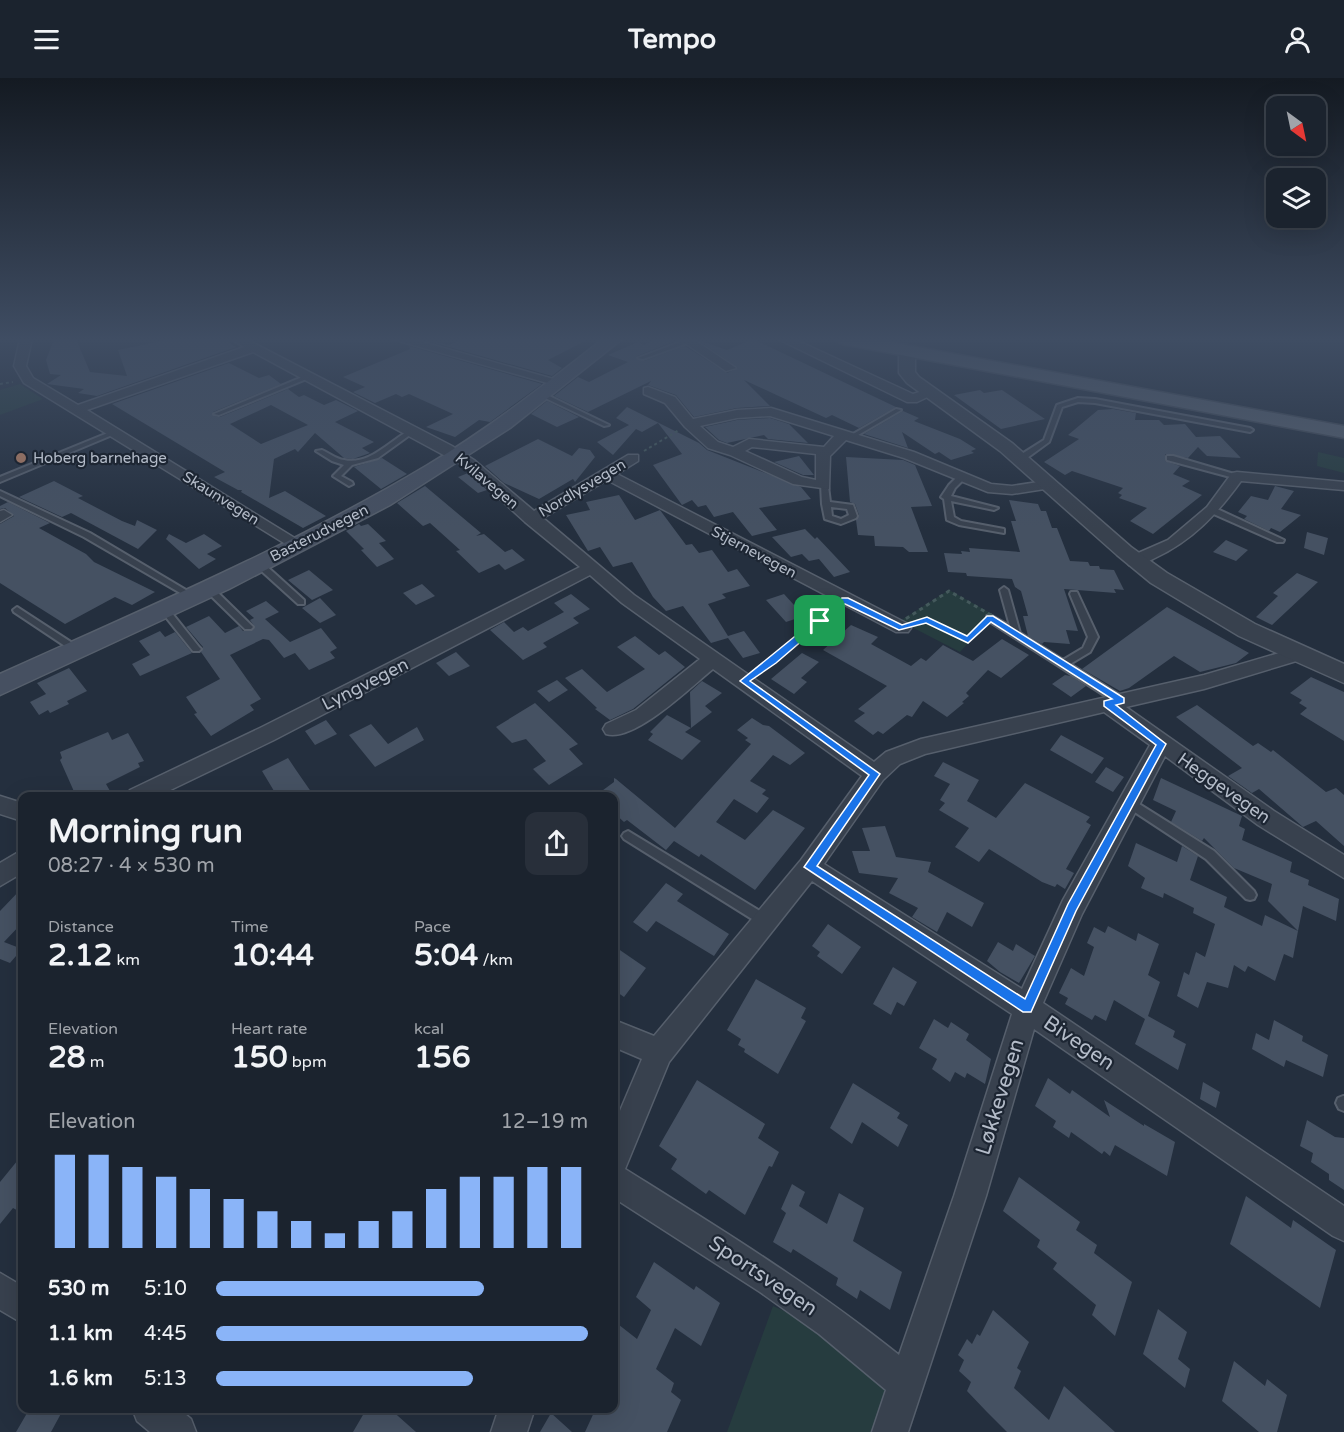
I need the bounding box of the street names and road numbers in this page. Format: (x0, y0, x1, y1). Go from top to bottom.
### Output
street label: Kvilavegen (452, 449, 522, 513)
street label: Nordlysvegen (535, 455, 629, 521)
street label: Skaunvegen (179, 467, 263, 529)
street label: Basterudvegen (267, 500, 371, 566)
street label: Stjernevegen (708, 522, 800, 582)
street label: Lyngvegen (318, 653, 412, 715)
street label: Heggevegen (1173, 748, 1275, 828)
street label: Bivegen (1039, 1010, 1119, 1076)
street label: Løkkevegen (970, 1036, 1030, 1158)
street label: Sportsvegen (704, 1231, 822, 1321)

